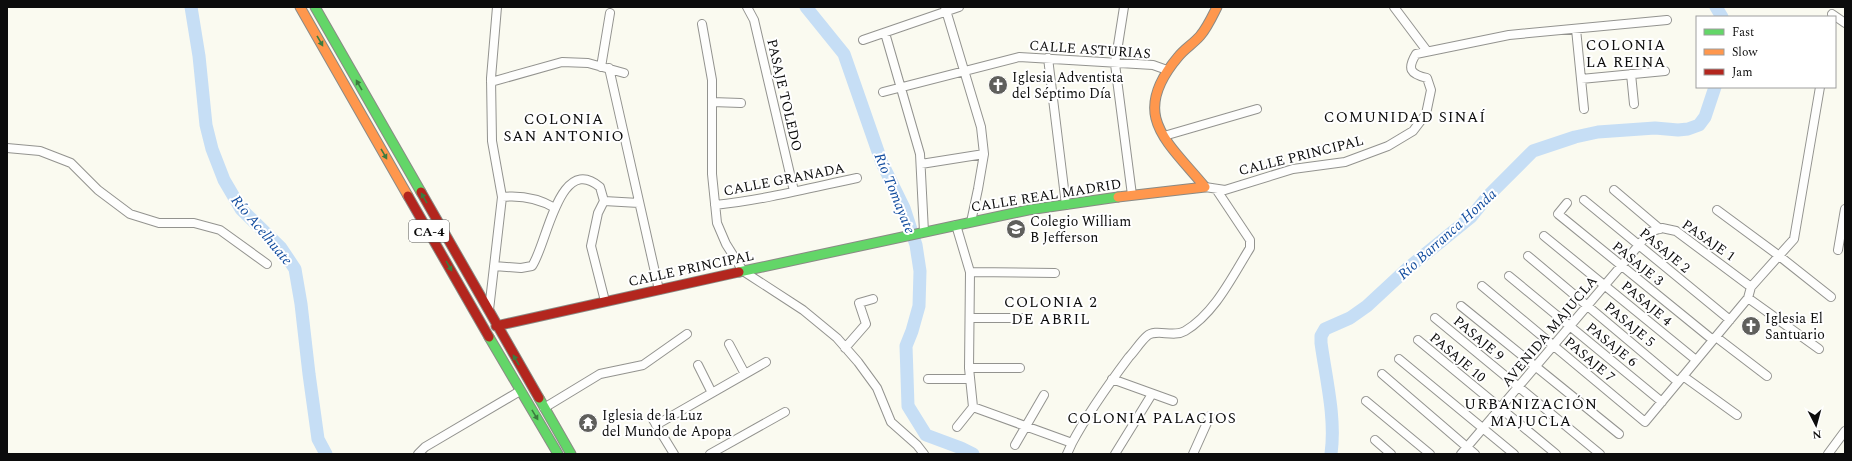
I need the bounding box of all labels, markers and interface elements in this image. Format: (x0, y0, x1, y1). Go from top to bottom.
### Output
legend (1696, 16, 1836, 88)
text: Fast (1732, 23, 1754, 42)
district label: COLONIA LA REINA (1586, 34, 1666, 74)
one-way arrow (316, 35, 323, 47)
street label: CALLE ASTURIAS (1028, 35, 1151, 64)
street label: PASAJE TOLEDO (761, 37, 808, 153)
text: Slow (1732, 43, 1758, 62)
text: Jam (1732, 63, 1753, 82)
place label: Iglesia Adventista del Séptimo Día (1012, 67, 1124, 104)
church icon: Iglesia Adventista del Séptimo Día (987, 74, 1009, 96)
one-way arrow (356, 79, 363, 91)
district label: COMUNIDAD SINAÍ (1324, 106, 1486, 129)
district label: COLONIA SAN ANTONIO (503, 108, 625, 148)
street label: CALLE PRINCIPAL (1236, 130, 1366, 181)
one-way arrow (381, 148, 388, 159)
water label: Río Tomayate (868, 149, 921, 237)
street label: CALLE GRANADA (722, 157, 847, 202)
street label: CALLE REAL MADRID (969, 173, 1123, 218)
water label: Río Barranca Honda (1393, 183, 1502, 285)
water label: Río Acelhuate (225, 190, 298, 271)
one-way arrow (420, 192, 427, 204)
place label: Colegio William B Jefferson (1030, 211, 1131, 248)
street label: PASAJE 1 (1678, 214, 1740, 267)
school or university icon: Colegio William B Jefferson (1005, 218, 1027, 240)
road number: CA-4 (409, 220, 449, 242)
street label: PASAJE 2 (1635, 223, 1695, 278)
street label: PASAJE 3 (1607, 236, 1668, 291)
street label: CALLE PRINCIPAL (626, 245, 756, 292)
one-way arrow (445, 260, 452, 272)
street label: AVENIDA MAJUCLA (1496, 271, 1603, 392)
street label: PASAJE 4 (1617, 276, 1677, 331)
district label: COLONIA 2 DE ABRIL (1004, 291, 1098, 331)
street label: PASAJE 5 (1600, 297, 1660, 352)
place label: Iglesia El Santuario (1765, 308, 1825, 345)
street label: PASAJE 9 (1449, 311, 1509, 366)
church icon: Iglesia El Santuario (1740, 315, 1762, 337)
street label: PASAJE 6 (1581, 317, 1642, 372)
street label: PASAJE 10 (1425, 327, 1490, 387)
street label: PASAJE 7 (1560, 332, 1620, 387)
one-way arrow (512, 354, 519, 366)
district label: URBANIZACIÓN MAJUCLA (1464, 393, 1598, 433)
place label: Iglesia de la Luz del Mundo de Apopa (602, 405, 732, 442)
north arrow (1796, 405, 1836, 445)
district label: COLONIA PALACIOS (1067, 407, 1237, 430)
one-way arrow (531, 409, 538, 421)
temple icon: Iglesia de la Luz del Mundo de Apopa (577, 412, 599, 434)
text: N (1812, 426, 1822, 443)

